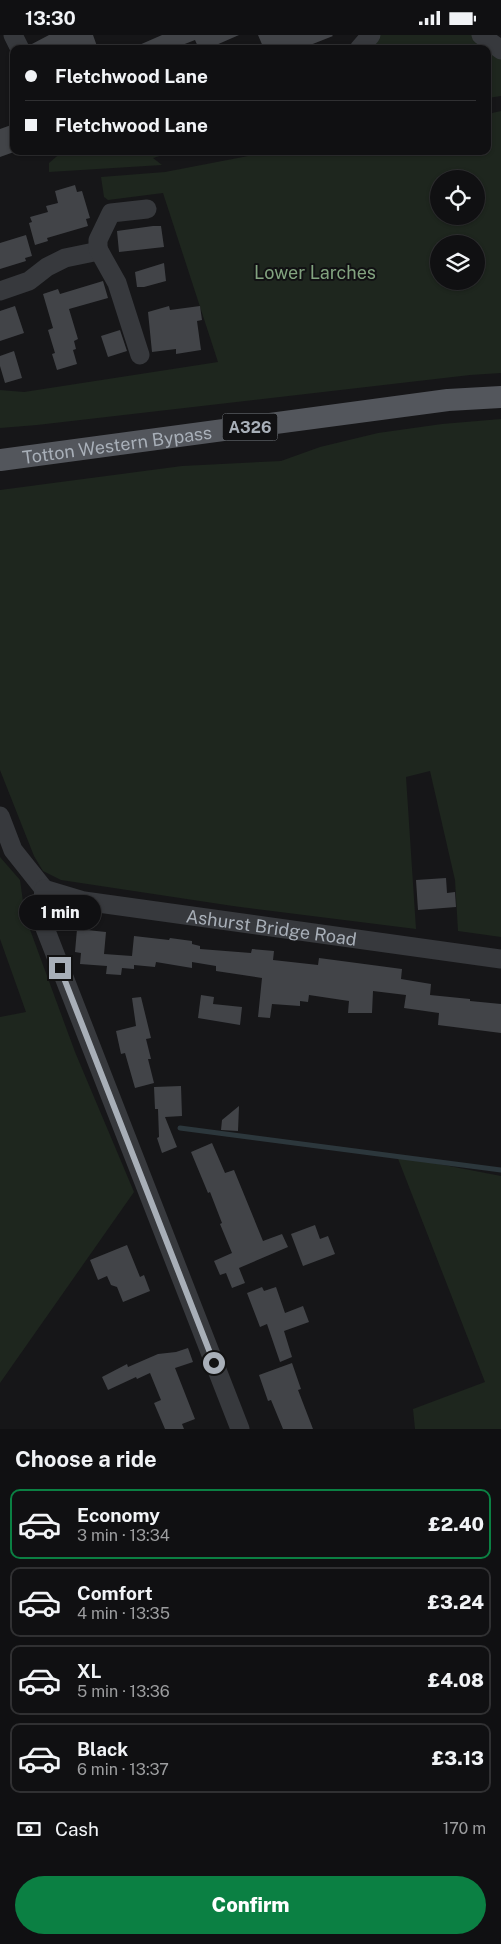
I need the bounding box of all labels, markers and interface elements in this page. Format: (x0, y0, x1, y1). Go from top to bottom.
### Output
text: 13:30 (25, 7, 76, 29)
text: Fletchwood Lane (55, 65, 208, 87)
text: Fletchwood Lane (55, 114, 208, 136)
map controls (430, 170, 485, 290)
button: locate (430, 170, 485, 225)
button: layers (430, 235, 485, 290)
park label: Lower Larches (254, 262, 376, 283)
road number: A326 (222, 413, 278, 441)
street label: Totton Western Bypass (21, 421, 213, 467)
callout: 1 min (19, 895, 101, 931)
text: 1 min (40, 903, 80, 922)
street label: Ashurst Bridge Road (185, 905, 358, 949)
route end (49, 957, 71, 979)
route start (203, 1352, 225, 1374)
text: Choose a ride (15, 1446, 157, 1472)
icon: car (17, 1502, 62, 1547)
text: Economy (77, 1504, 160, 1526)
text: £2.40 (428, 1513, 484, 1535)
text: 3 min · 13:34 (77, 1526, 170, 1545)
icon: car (17, 1580, 62, 1625)
text: Comfort (77, 1582, 153, 1604)
text: £3.24 (427, 1591, 484, 1613)
text: 4 min · 13:35 (77, 1604, 170, 1623)
icon: car (17, 1658, 62, 1703)
text: XL (77, 1660, 102, 1682)
text: £4.08 (428, 1669, 484, 1691)
text: 5 min · 13:36 (77, 1682, 170, 1701)
icon: car (17, 1736, 62, 1781)
text: Black (77, 1738, 128, 1760)
text: £3.13 (432, 1747, 484, 1769)
text: 6 min · 13:37 (77, 1760, 169, 1779)
icon: cash (15, 1815, 43, 1843)
text: Cash (55, 1818, 99, 1840)
text: 170 m (443, 1819, 486, 1838)
button: Confirm (15, 1876, 486, 1934)

